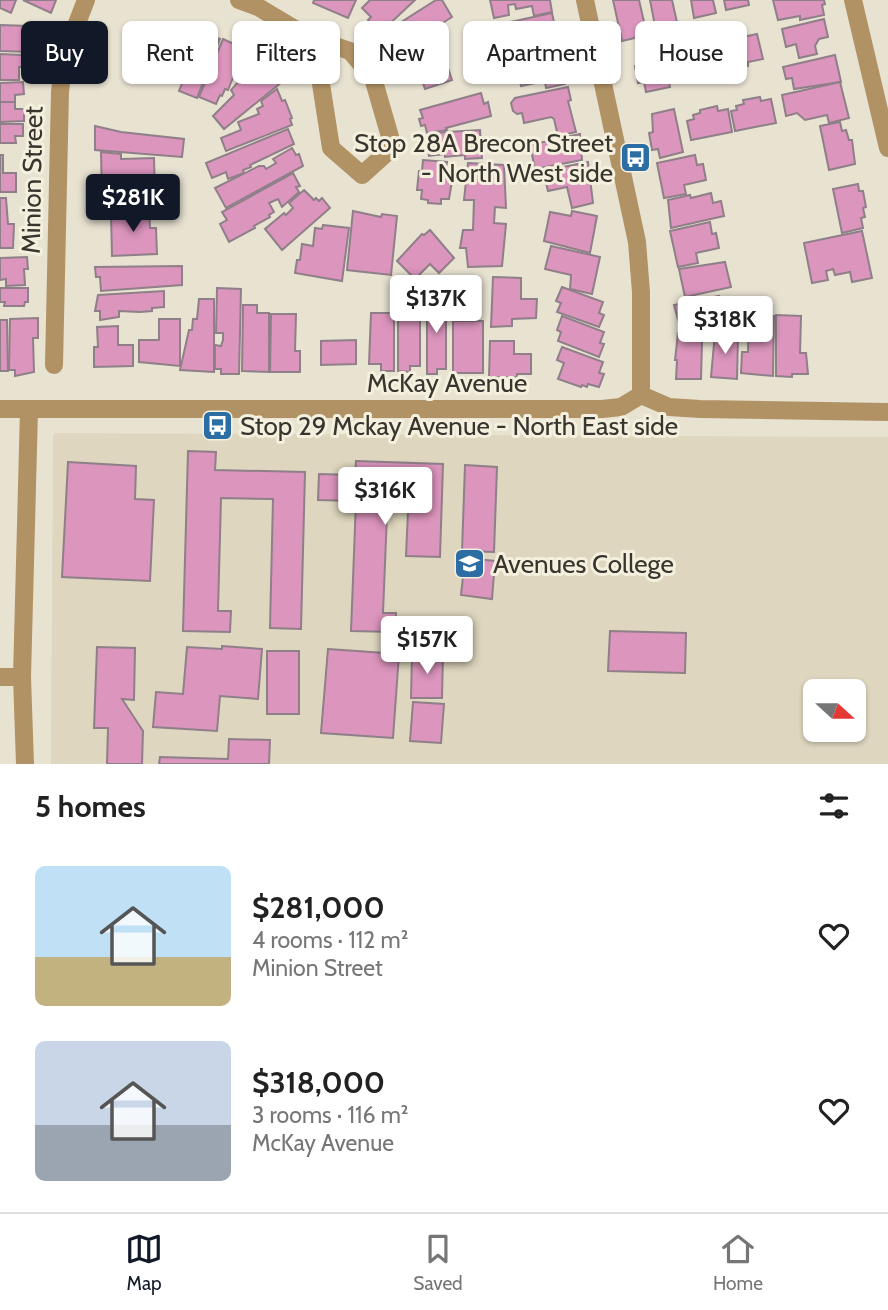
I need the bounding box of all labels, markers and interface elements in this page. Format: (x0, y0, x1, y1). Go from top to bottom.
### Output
chip: Buy (21, 21, 108, 84)
chip: Rent (122, 21, 218, 84)
chip: Filters (232, 21, 340, 84)
chip: New (354, 21, 449, 84)
chip: Apartment (463, 21, 621, 84)
chip: House (635, 21, 747, 84)
street label: Minion Street (15, 106, 49, 254)
place label: Stop 28A Brecon Street - North West side (354, 127, 613, 189)
bus stop icon: Stop 28A Brecon Street - North West side (619, 141, 653, 175)
pin: $281K (84, 174, 182, 234)
text: $281K (102, 183, 164, 211)
pin: $137K (387, 276, 485, 335)
text: $137K (406, 284, 466, 312)
pin: $318K (676, 296, 774, 356)
text: $318K (694, 305, 756, 333)
street label: McKay Avenue (367, 367, 527, 399)
bus stop icon: Stop 29 Mckay Avenue - North East side (200, 409, 234, 443)
place label: Stop 29 Mckay Avenue - North East side (240, 410, 678, 442)
pin: $316K (336, 468, 434, 527)
text: $316K (354, 476, 416, 504)
school or university icon: Avenues College (453, 547, 487, 581)
place label: Avenues College (493, 548, 674, 580)
pin: $157K (378, 616, 476, 676)
text: $157K (397, 625, 457, 653)
north arrow (803, 679, 866, 742)
map controls (803, 679, 866, 742)
icon: filters (815, 787, 853, 825)
text: 5 homes (35, 788, 146, 825)
text: $281,000 (252, 889, 385, 926)
icon: home (91, 894, 175, 978)
icon: heart (815, 917, 853, 955)
text: 4 rooms · 112 m² (252, 926, 408, 954)
text: Minion Street (252, 954, 383, 982)
text: $318,000 (252, 1064, 385, 1101)
icon: home (91, 1069, 175, 1153)
icon: heart (815, 1092, 853, 1130)
text: 3 rooms · 116 m² (252, 1101, 408, 1129)
text: McKay Avenue (252, 1129, 394, 1157)
tab: Map (125, 1230, 163, 1295)
tab: Saved (413, 1230, 463, 1295)
tab: Home (713, 1230, 763, 1295)

